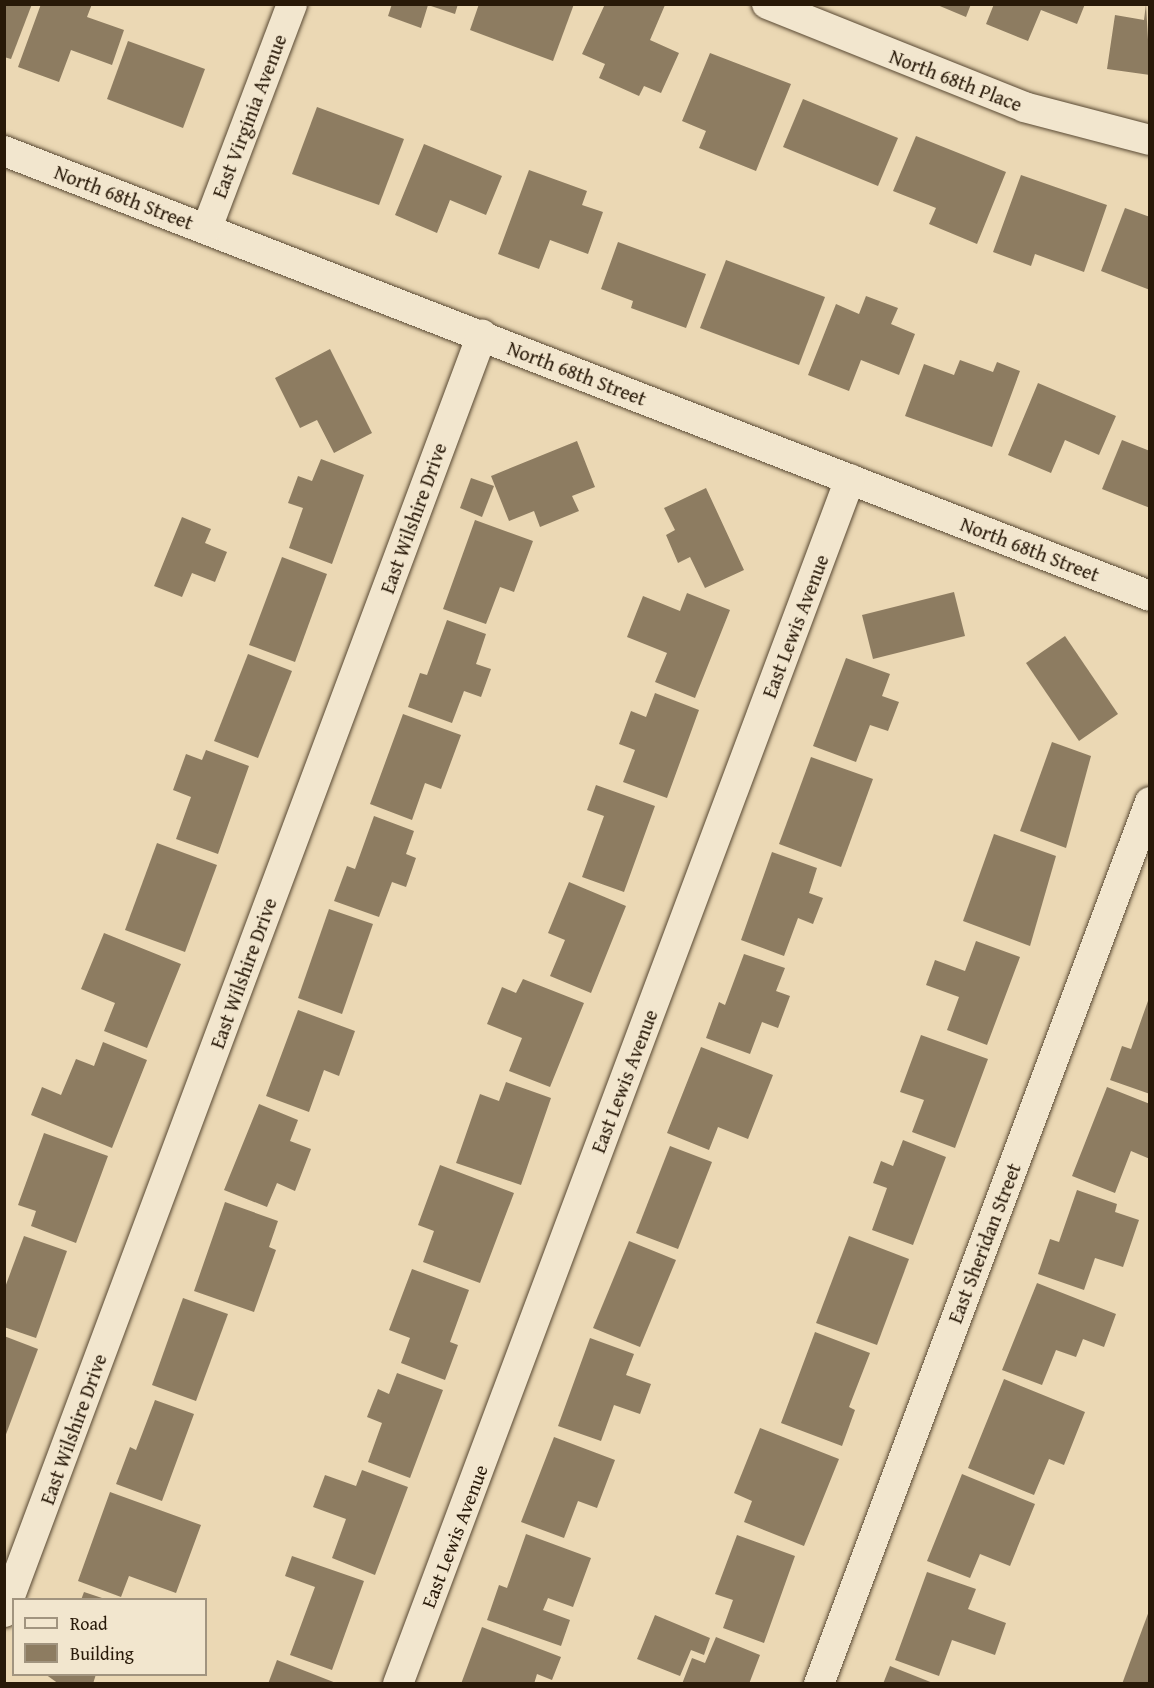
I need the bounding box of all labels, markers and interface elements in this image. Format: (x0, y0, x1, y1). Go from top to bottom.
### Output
street label: East Virginia Avenue (207, 31, 291, 201)
street label: North 68th Place (886, 44, 1026, 116)
street label: North 68th Street (51, 159, 197, 235)
street label: North 68th Street (504, 335, 650, 411)
street label: East Wilshire Drive (375, 439, 451, 597)
street label: North 68th Street (957, 511, 1103, 587)
street label: East Lewis Avenue (757, 551, 833, 701)
street label: East Wilshire Drive (205, 894, 281, 1052)
street label: East Lewis Avenue (586, 1006, 662, 1156)
street label: East Sheridan Street (942, 1160, 1026, 1326)
street label: East Wilshire Drive (35, 1350, 111, 1508)
street label: East Lewis Avenue (416, 1461, 492, 1611)
legend (12, 1598, 207, 1676)
text: Road (70, 1610, 108, 1637)
text: Building (70, 1640, 134, 1667)

